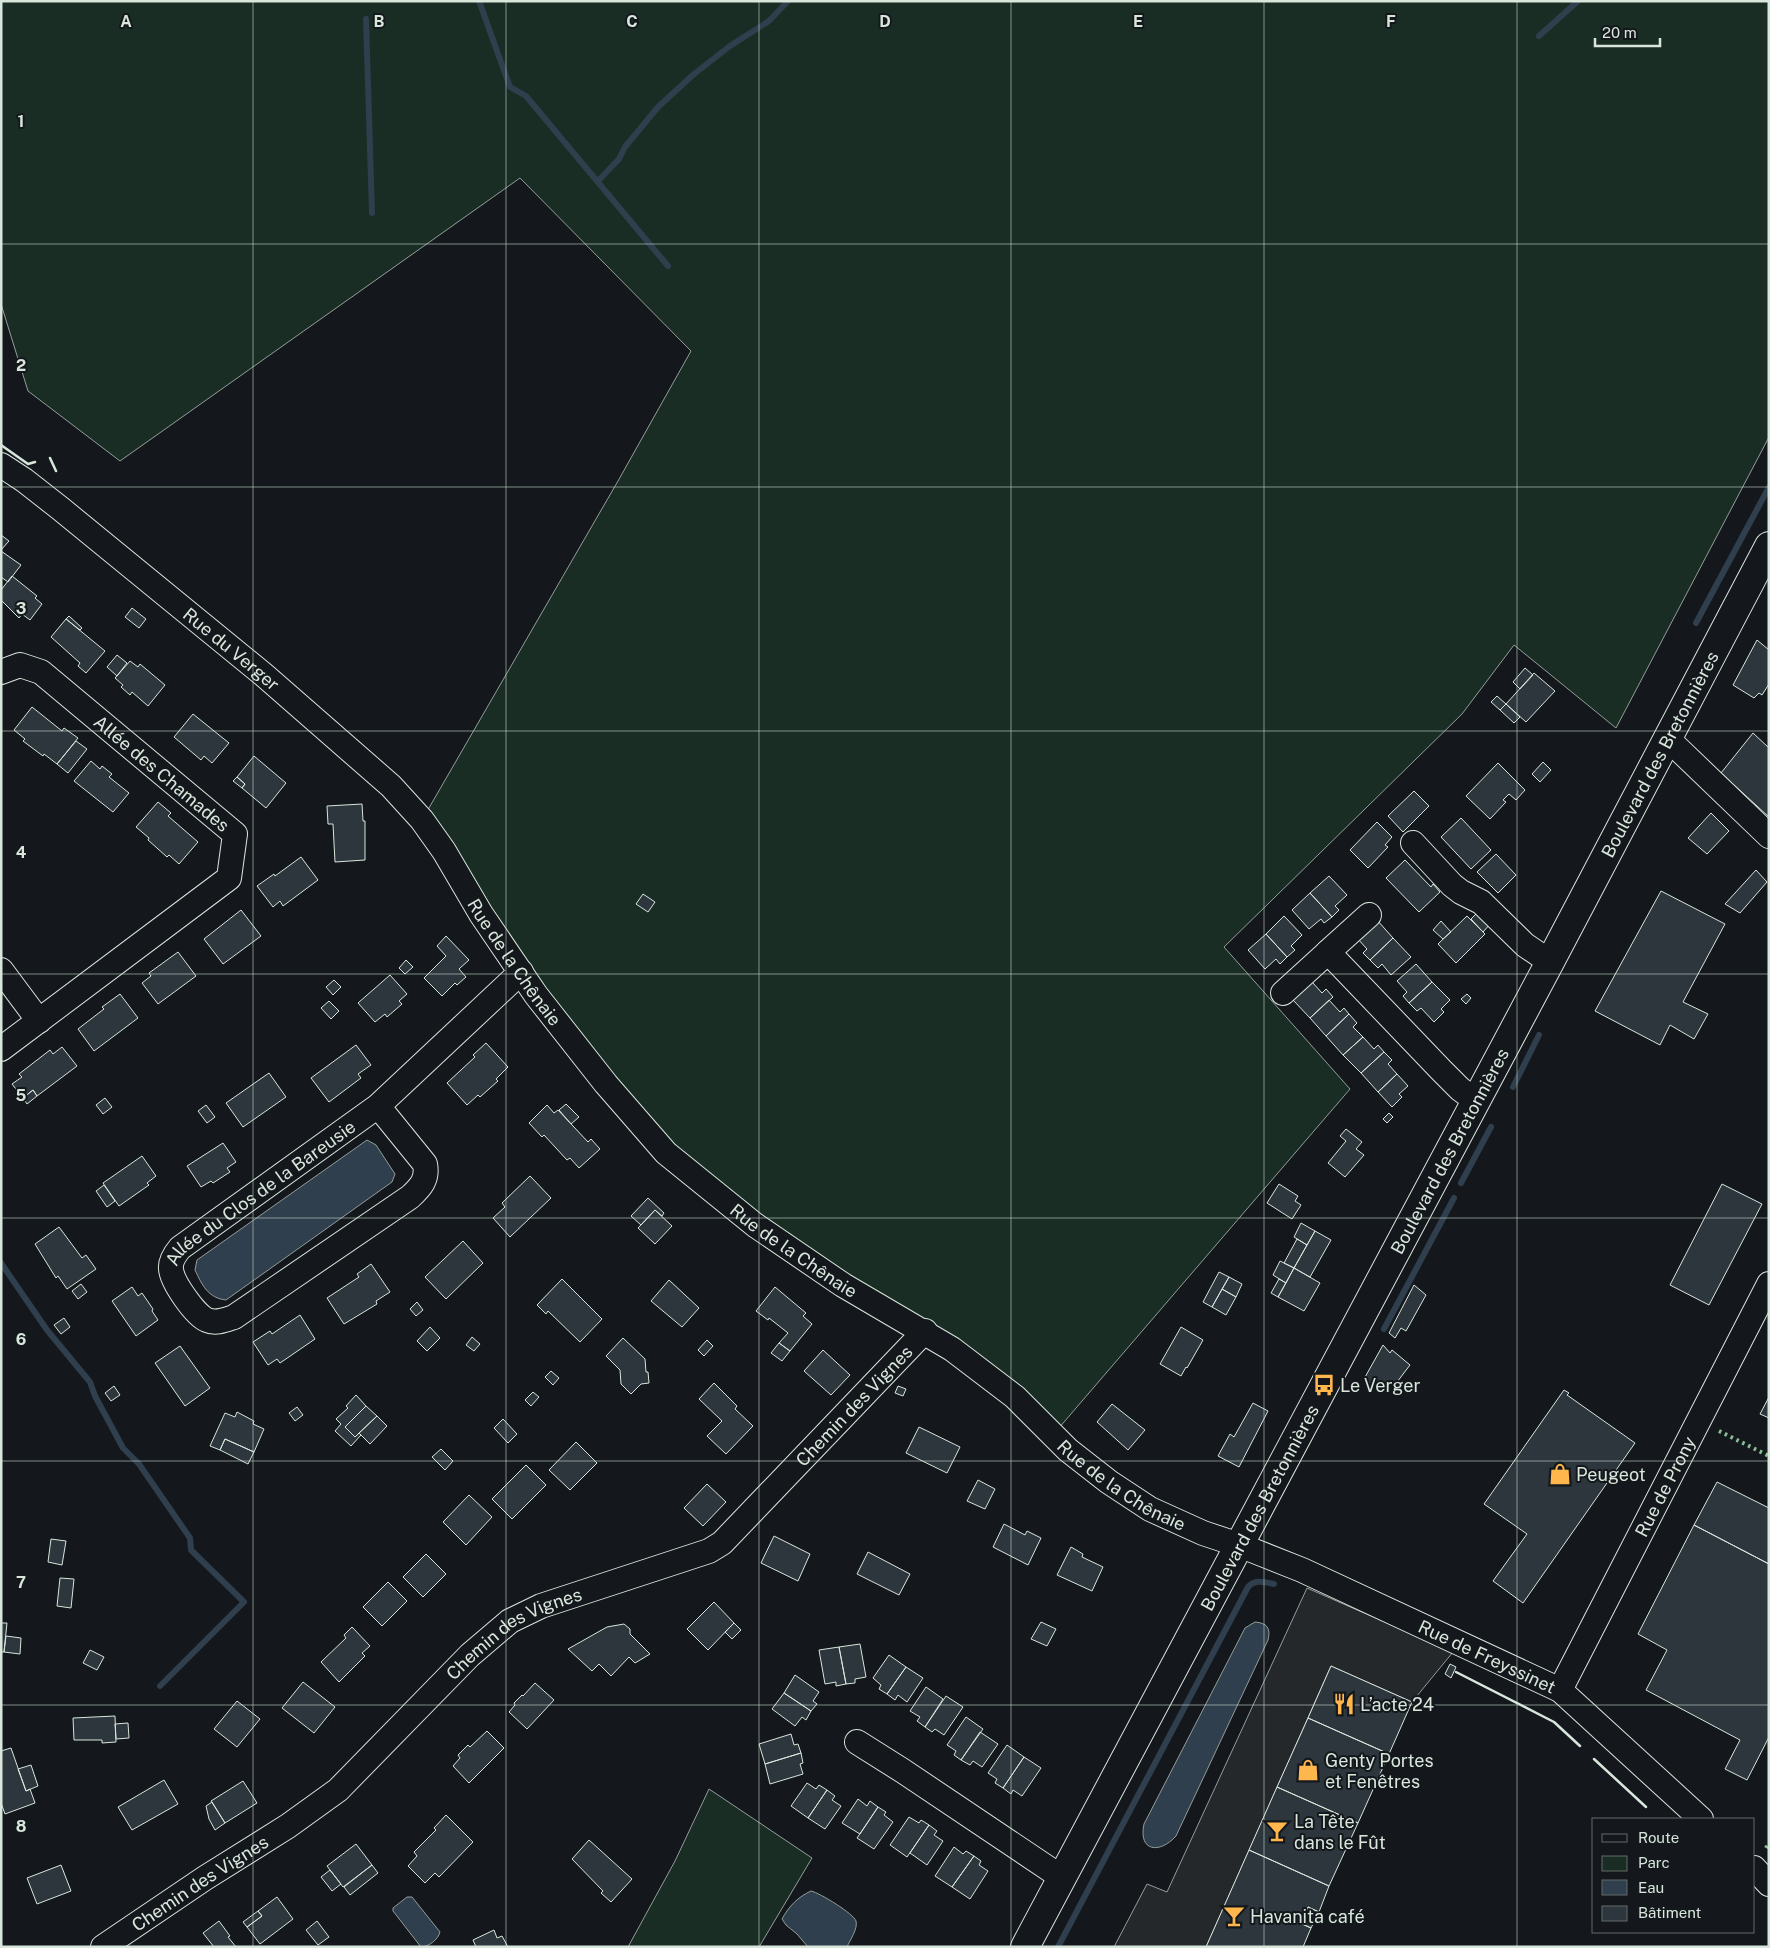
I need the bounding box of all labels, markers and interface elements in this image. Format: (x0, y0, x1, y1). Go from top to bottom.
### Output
text: A (120, 12, 132, 31)
text: B (374, 12, 385, 31)
text: C (626, 12, 638, 31)
text: D (879, 12, 891, 31)
text: E (1133, 12, 1143, 31)
text: F (1386, 12, 1396, 31)
scale bar (1595, 15, 1660, 47)
text: 20 m (1602, 24, 1637, 41)
text: 1 (18, 112, 24, 131)
text: 2 (16, 356, 26, 375)
text: 3 (16, 599, 26, 618)
street label: Rue du Verger (179, 603, 284, 694)
street label: Boulevard des Bretonnières (1596, 647, 1722, 861)
street label: Allée des Chamades (90, 710, 234, 836)
text: 4 (16, 843, 27, 862)
street label: Rue de la Chênaie (464, 895, 566, 1029)
street label: Boulevard des Bretonnières (1386, 1044, 1513, 1258)
text: 5 (16, 1086, 27, 1105)
street label: Allée du Clos de la Bareusie (161, 1115, 359, 1269)
street label: Rue de la Chênaie (726, 1199, 861, 1302)
text: 6 (16, 1330, 26, 1349)
street label: Chemin des Vignes (791, 1341, 916, 1470)
bus stop icon: Le Verger (1311, 1372, 1337, 1398)
place label: Le Verger (1340, 1375, 1420, 1396)
street label: Boulevard des Bretonnières (1196, 1401, 1323, 1614)
street label: Rue de Prony (1630, 1432, 1700, 1540)
street label: Rue de la Chênaie (1053, 1435, 1189, 1534)
shop icon: Peugeot (1547, 1461, 1573, 1487)
place label: Peugeot (1576, 1464, 1646, 1485)
text: 7 (16, 1573, 26, 1592)
street label: Chemin des Vignes (442, 1583, 584, 1684)
street label: Rue de Freyssinet (1415, 1615, 1559, 1697)
restaurant icon: L’acte 24 (1331, 1691, 1357, 1717)
place label: L’acte 24 (1360, 1694, 1434, 1715)
place label: Genty Portes et Fenêtres (1325, 1750, 1434, 1792)
shop icon: Genty Portes et Fenêtres (1295, 1757, 1321, 1783)
place label: La Tête dans le Fût (1294, 1811, 1386, 1853)
text: 8 (16, 1817, 27, 1836)
bar icon: La Tête dans le Fût (1264, 1818, 1290, 1844)
legend (1592, 1818, 1755, 1933)
text: Route (1638, 1829, 1679, 1846)
street label: Chemin des Vignes (127, 1831, 272, 1935)
text: Parc (1638, 1854, 1670, 1871)
text: Eau (1638, 1879, 1664, 1896)
bar icon: Havanita café (1221, 1903, 1247, 1929)
text: Bâtiment (1638, 1904, 1701, 1921)
place label: Havanita café (1250, 1906, 1365, 1927)

